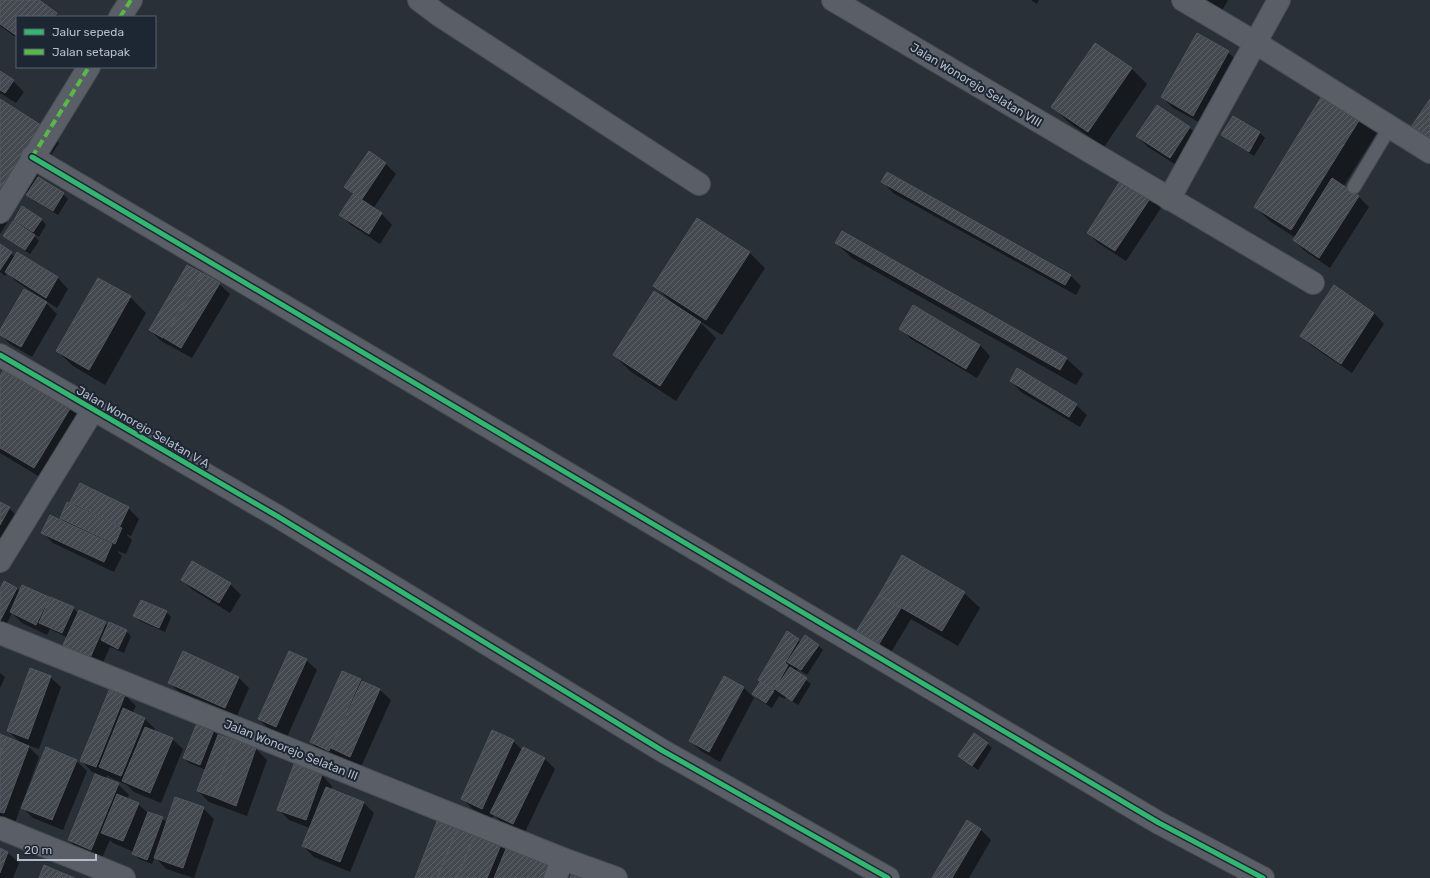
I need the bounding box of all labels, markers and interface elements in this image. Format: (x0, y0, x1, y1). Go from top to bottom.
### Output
legend (16, 16, 156, 68)
text: Jalur sepeda (52, 25, 124, 39)
street label: Jalan Wonorejo Selatan VIII (908, 40, 1044, 130)
text: Jalan setapak (52, 45, 131, 59)
street label: Jalan Wonorejo Selatan V A (74, 383, 212, 471)
street label: Jalan Wonorejo Selatan III (222, 717, 360, 783)
scale bar (18, 836, 96, 862)
text: 20 m (24, 843, 52, 857)

